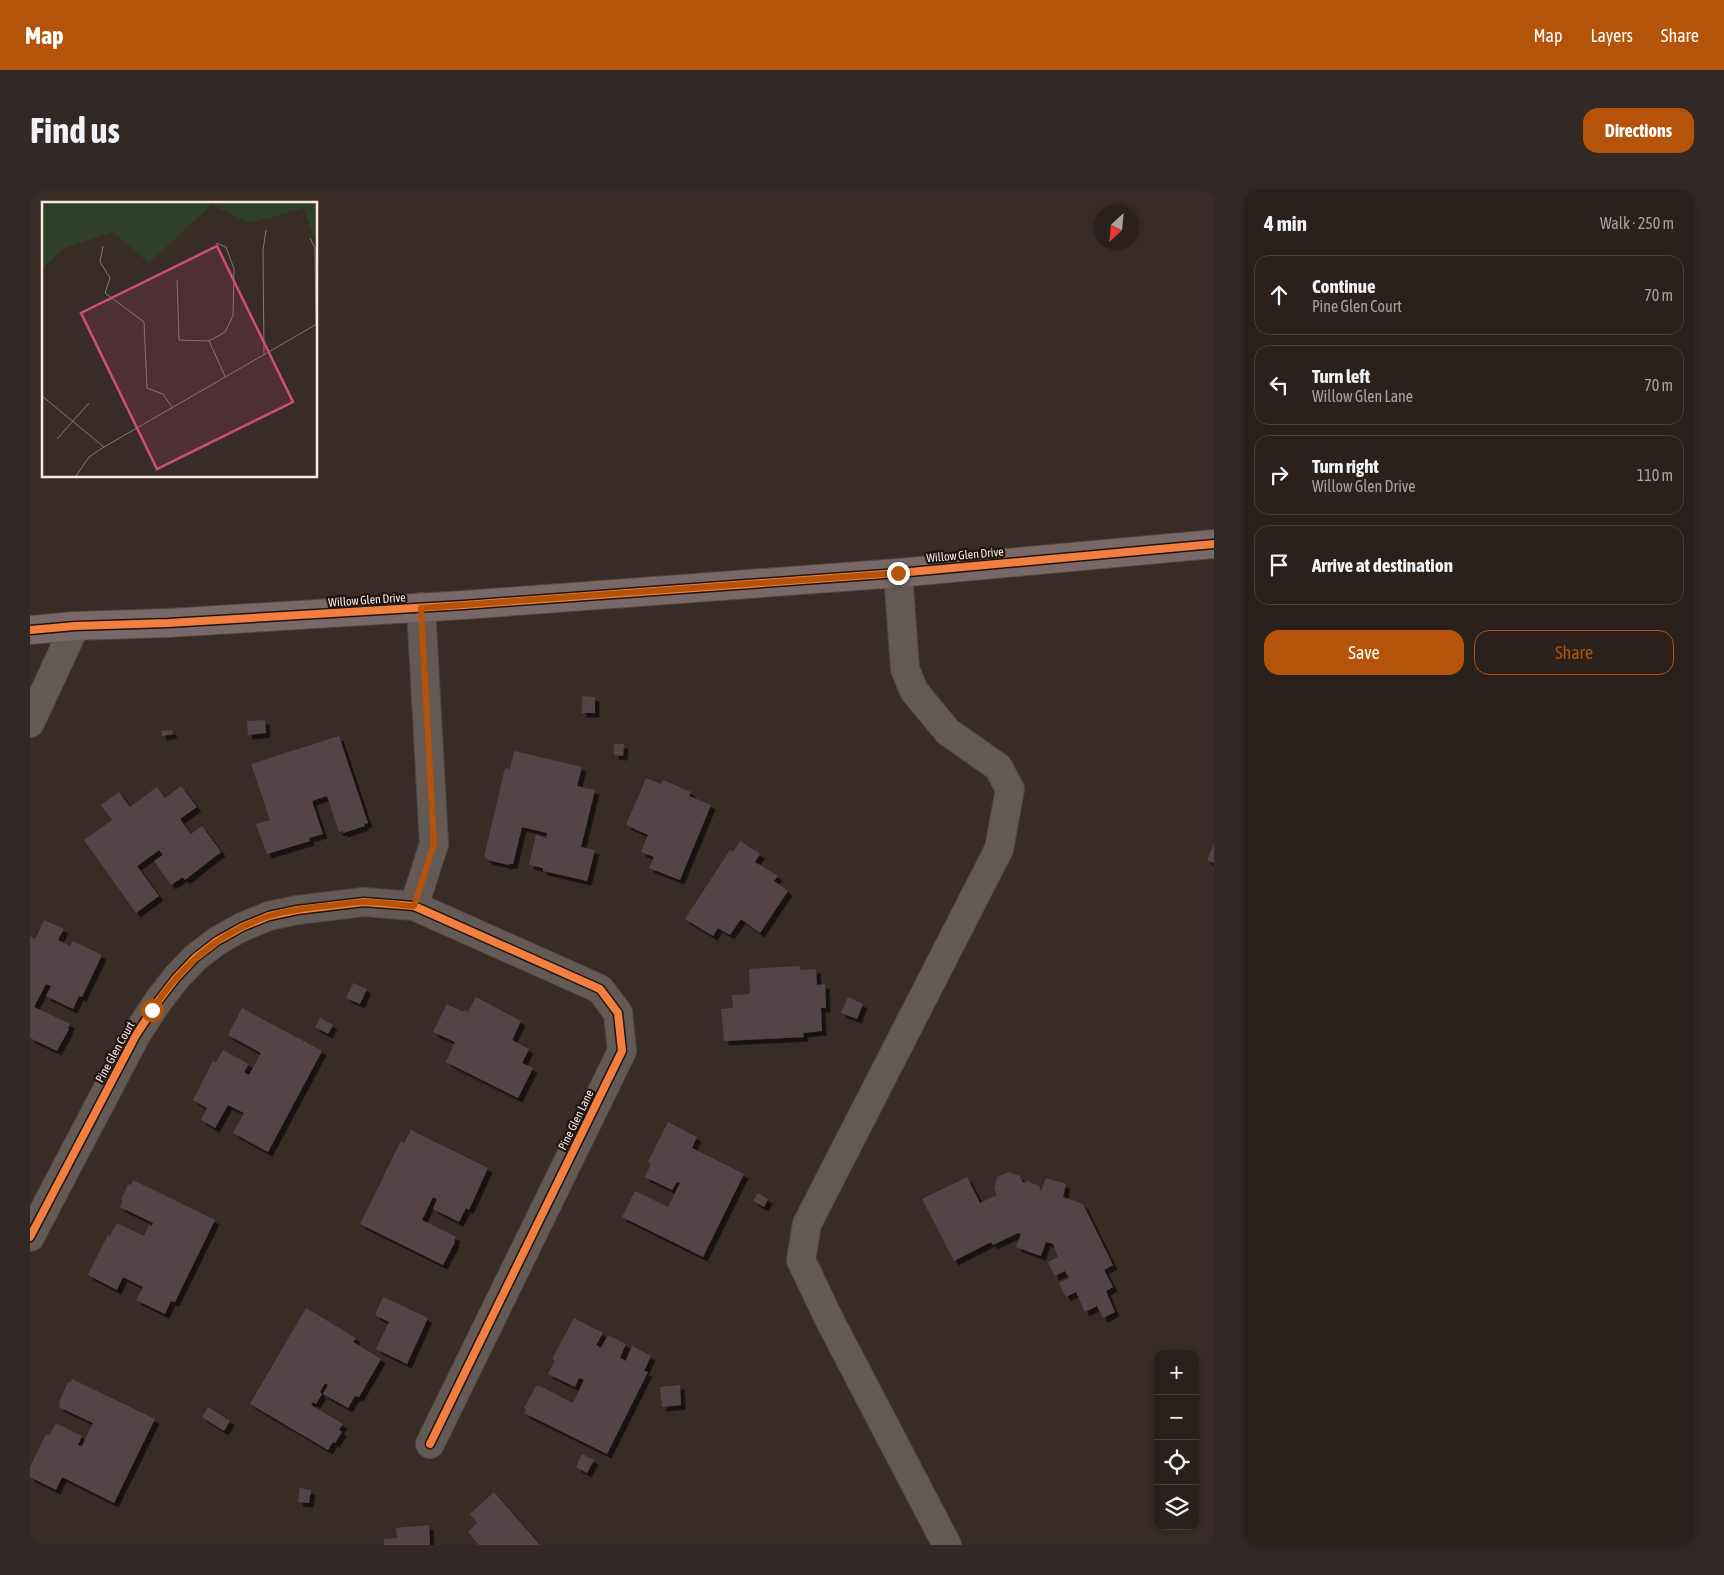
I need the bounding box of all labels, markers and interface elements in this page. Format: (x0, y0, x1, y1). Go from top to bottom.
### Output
text: Map (25, 22, 64, 49)
text: Map (1533, 25, 1562, 46)
text: Layers (1590, 25, 1633, 46)
text: Share (1661, 25, 1699, 46)
button: Directions (1583, 108, 1694, 153)
text: Find us (30, 110, 120, 150)
inset map (42, 202, 318, 478)
north arrow (1094, 205, 1139, 250)
text: 4 min (1264, 211, 1307, 235)
text: Walk · 250 m (1600, 214, 1674, 232)
text: Continue (1312, 275, 1376, 297)
icon: ahead (1265, 281, 1293, 309)
text: 70 m (1644, 286, 1673, 304)
text: Pine Glen Court (1312, 297, 1402, 315)
text: Turn left (1312, 365, 1370, 387)
icon: left (1265, 371, 1293, 399)
text: 70 m (1644, 376, 1673, 394)
text: Willow Glen Lane (1312, 387, 1413, 405)
text: Turn right (1312, 455, 1379, 477)
icon: right (1265, 461, 1293, 489)
text: 110 m (1637, 466, 1673, 484)
text: Willow Glen Drive (1312, 477, 1416, 495)
street label: Willow Glen Drive (926, 545, 1004, 565)
icon: arrive (1265, 551, 1293, 579)
text: Arrive at destination (1312, 554, 1453, 576)
route end (887, 562, 910, 585)
street label: Willow Glen Drive (328, 590, 406, 610)
button: Save (1264, 630, 1464, 675)
button: Share (1474, 630, 1674, 675)
route start (141, 999, 164, 1022)
street label: Pine Glen Court (93, 1019, 138, 1085)
street label: Pine Glen Lane (555, 1088, 597, 1152)
map controls (1154, 1350, 1199, 1530)
button: + (1154, 1350, 1199, 1395)
button: − (1154, 1395, 1199, 1440)
button: locate (1154, 1440, 1199, 1485)
button: layers (1154, 1485, 1199, 1530)

